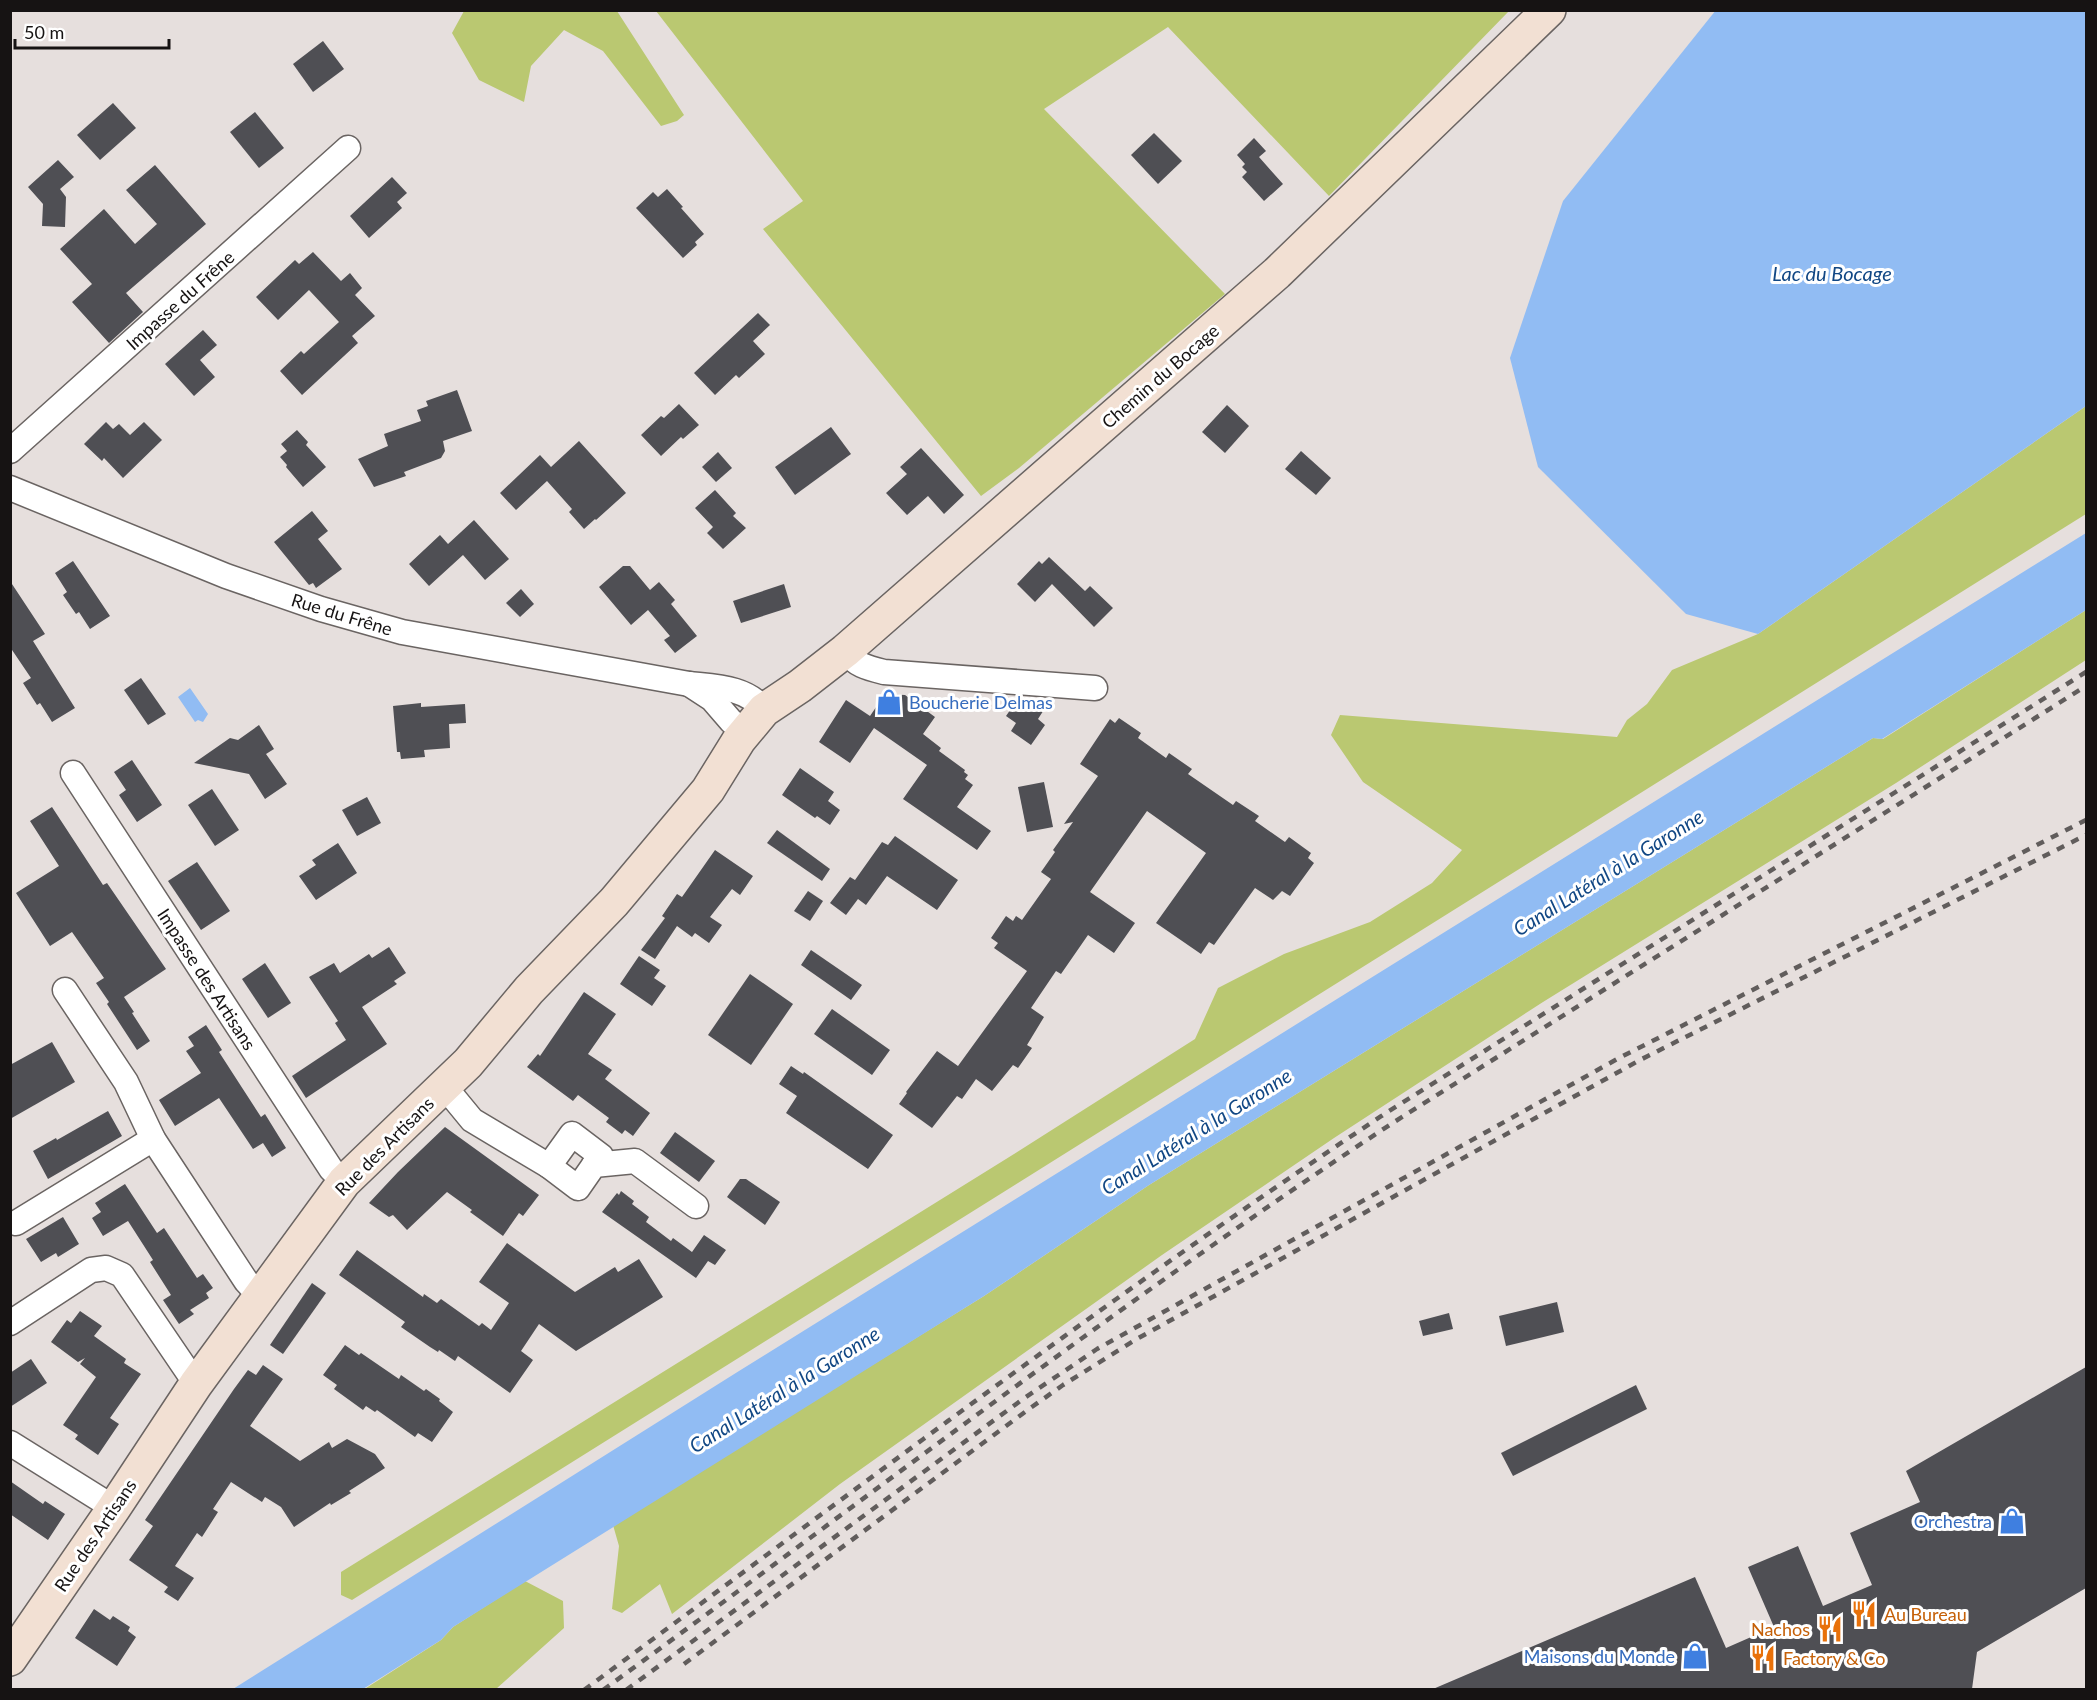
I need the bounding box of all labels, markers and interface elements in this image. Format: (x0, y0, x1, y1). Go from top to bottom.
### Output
scale bar (15, 12, 170, 50)
text: 50 m (24, 21, 64, 43)
street label: Impasse du Frêne (121, 246, 239, 354)
water label: Lac du Bocage (1772, 261, 1892, 285)
street label: Chemin du Bocage (1097, 319, 1223, 433)
street label: Rue du Frêne (289, 588, 395, 640)
shop icon: Boucherie Delmas (874, 687, 904, 717)
place label: Boucherie Delmas (909, 691, 1053, 713)
water label: Canal Latéral à la Garonne (1508, 804, 1708, 940)
street label: Impasse des Artisans (153, 904, 261, 1054)
water label: Canal Latéral à la Garonne (1096, 1063, 1296, 1199)
street label: Rue des Artisans (330, 1092, 438, 1200)
water label: Canal Latéral à la Garonne (684, 1321, 884, 1457)
street label: Rue des Artisans (49, 1474, 141, 1595)
shop icon: Orchestra (1997, 1506, 2027, 1536)
place label: Orchestra (1914, 1510, 1992, 1532)
restaurant icon: Au Bureau (1849, 1599, 1879, 1629)
place label: Au Bureau (1884, 1603, 1967, 1625)
restaurant icon: Nachos (1815, 1614, 1845, 1644)
place label: Nachos (1751, 1618, 1810, 1640)
shop icon: Maisons du Monde (1680, 1641, 1710, 1671)
restaurant icon: Factory & Co (1748, 1643, 1778, 1673)
place label: Maisons du Monde (1524, 1645, 1675, 1667)
place label: Factory & Co (1783, 1647, 1886, 1669)

